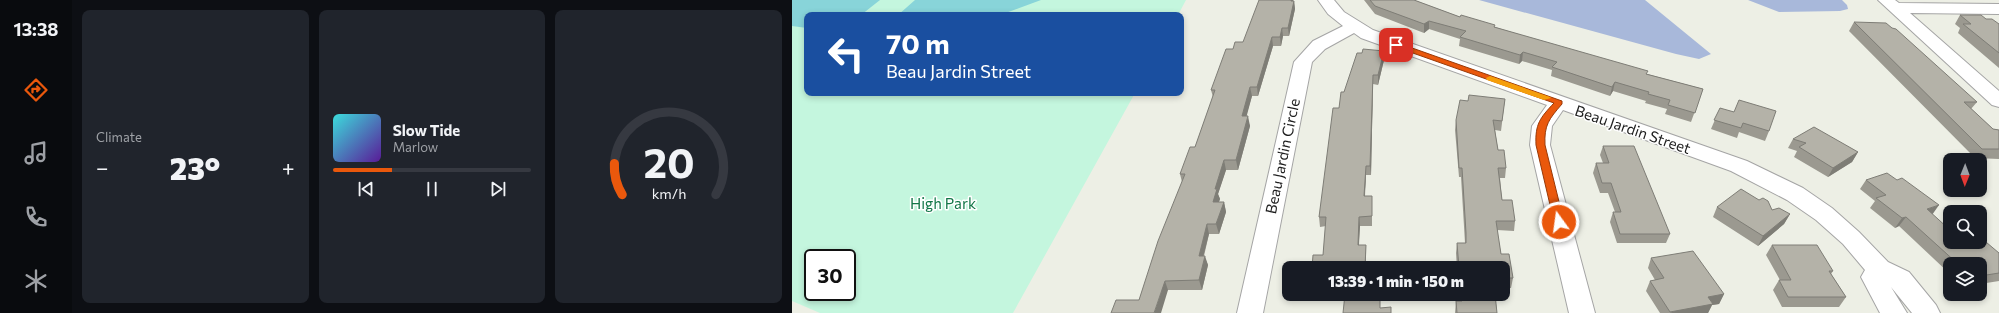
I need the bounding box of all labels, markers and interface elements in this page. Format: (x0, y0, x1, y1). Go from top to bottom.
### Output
text: 13:38 (13, 18, 59, 40)
text: 70 m (886, 26, 950, 60)
icon: left (820, 28, 872, 80)
pin (1379, 28, 1413, 62)
icon: arrive (1385, 34, 1407, 56)
text: Beau Jardin Street (886, 60, 1031, 82)
icon: directions (22, 76, 50, 104)
street label: Beau Jardin Circle (1261, 97, 1303, 215)
street label: Beau Jardin Street (1573, 101, 1693, 157)
text: Slow Tide (393, 121, 460, 139)
text: Climate (96, 129, 142, 145)
text: 20 (643, 135, 694, 186)
icon: music (22, 139, 50, 167)
text: Marlow (393, 139, 438, 155)
text: 23° (170, 149, 220, 186)
north arrow (1943, 153, 1987, 197)
map controls (1943, 153, 1987, 301)
text: − (96, 154, 109, 181)
text: + (282, 154, 295, 181)
icon: previous (355, 178, 377, 200)
icon: pause (421, 178, 443, 200)
icon: next (487, 178, 509, 200)
text: km/h (651, 183, 686, 201)
park label: High Park (910, 194, 976, 212)
position arrow (1538, 201, 1580, 243)
icon: phone (22, 203, 50, 231)
button: search (1943, 205, 1987, 249)
speed limit sign: 30 (804, 249, 856, 301)
button: layers (1943, 257, 1987, 301)
icon: climate (22, 267, 50, 295)
text: 13:39 · 1 min · 150 m (1328, 272, 1464, 290)

